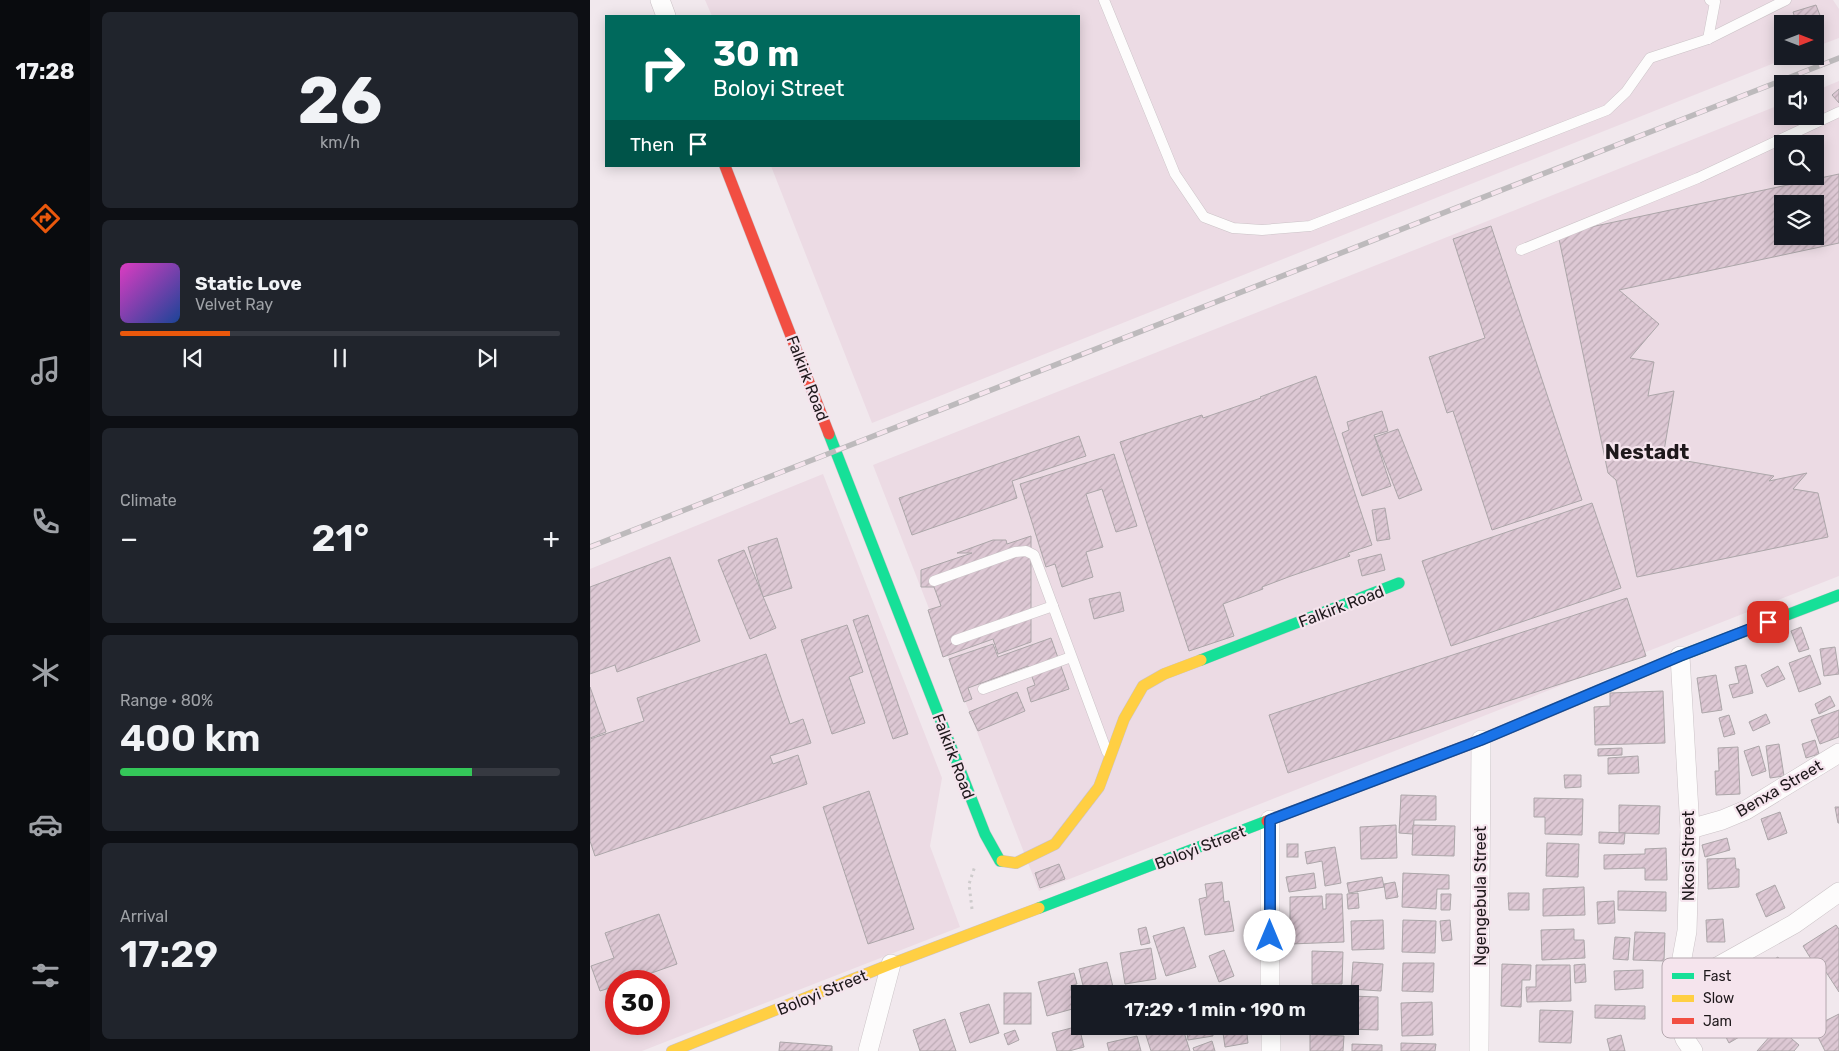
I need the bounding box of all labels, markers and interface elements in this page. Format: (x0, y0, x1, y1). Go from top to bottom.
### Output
north arrow (1774, 15, 1824, 65)
map controls (1774, 15, 1824, 245)
text: 30 m (713, 33, 799, 75)
icon: right (630, 35, 695, 100)
text: 17:28 (15, 58, 75, 85)
text: 26 (298, 62, 382, 139)
text: Boloyi Street (713, 75, 844, 102)
button: sound (1774, 75, 1824, 125)
icon: arrive (684, 130, 712, 158)
text: km/h (320, 133, 360, 152)
text: Then (630, 133, 674, 156)
button: search (1774, 135, 1824, 185)
button: layers (1774, 195, 1824, 245)
icon: directions (28, 201, 63, 236)
text: Static Love (195, 272, 302, 295)
text: Velvet Ray (195, 295, 273, 314)
street label: Falkirk Road (783, 333, 832, 423)
icon: previous (179, 344, 207, 372)
icon: pause (326, 344, 354, 372)
icon: next (473, 344, 501, 372)
icon: music (28, 353, 63, 388)
district label: Nestadt (1605, 439, 1689, 464)
text: Climate (120, 491, 177, 510)
icon: phone (28, 504, 63, 539)
text: 21° (312, 515, 369, 561)
text: − (120, 522, 138, 555)
text: + (543, 522, 560, 555)
street label: Falkirk Road (1296, 582, 1386, 631)
pin (1747, 601, 1789, 643)
icon: arrive (1754, 608, 1782, 636)
icon: climate (28, 655, 63, 690)
text: Range · 80% (120, 691, 213, 710)
street label: Falkirk Road (929, 711, 978, 801)
text: 400 km (120, 715, 261, 761)
street label: Benxa Street (1733, 756, 1826, 821)
icon: car (28, 807, 63, 842)
street label: Nkosi Street (1679, 811, 1698, 901)
street label: Boloyi Street (1152, 821, 1248, 873)
street label: Ngengebula Street (1471, 826, 1490, 966)
text: Arrival (120, 907, 168, 926)
position arrow (1243, 909, 1295, 961)
text: 17:29 (120, 931, 218, 977)
icon: filters (28, 958, 63, 993)
legend (1662, 958, 1826, 1038)
street label: Boloyi Street (774, 966, 870, 1019)
text: Fast (1703, 968, 1732, 985)
speed limit sign: 30 (605, 970, 670, 1035)
text: Slow (1703, 990, 1734, 1007)
text: 17:29 · 1 min · 190 m (1124, 998, 1306, 1021)
text: Jam (1703, 1013, 1732, 1030)

